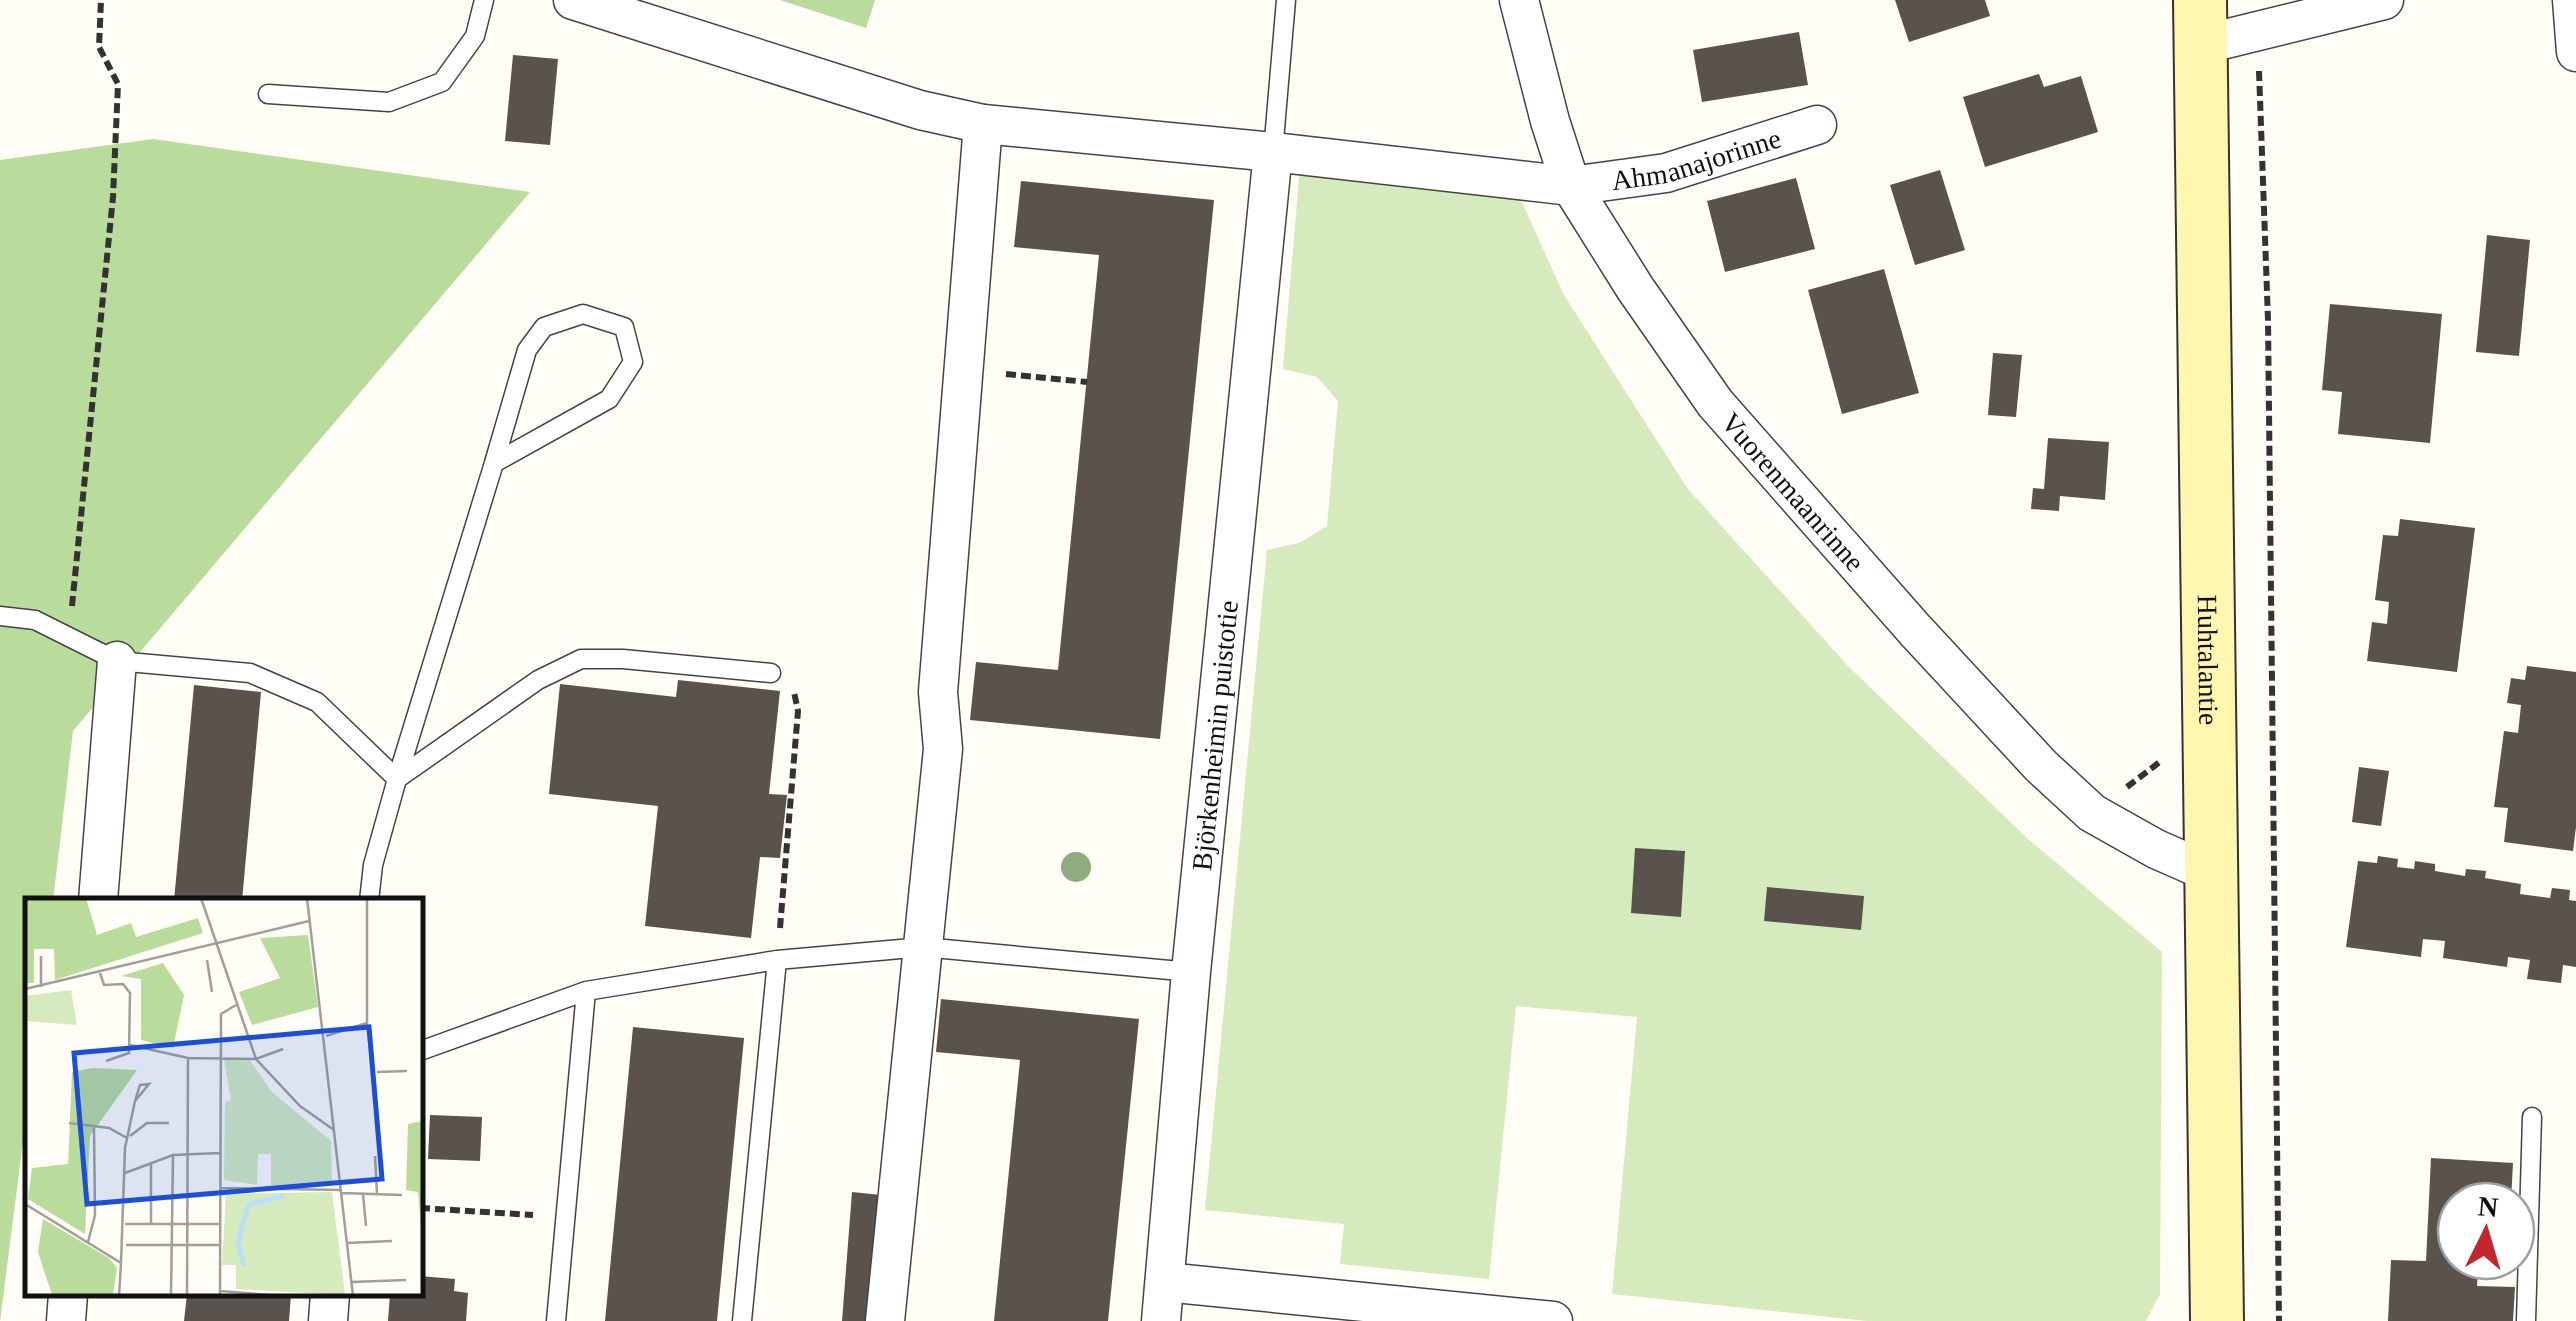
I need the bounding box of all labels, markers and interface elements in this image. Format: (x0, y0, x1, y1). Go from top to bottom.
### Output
street label: Ahmanajorinne (1610, 122, 1784, 196)
street label: Vuorenmaanrinne (1715, 406, 1871, 577)
street label: Huhtalantie (2192, 594, 2225, 725)
street label: Björkenheimin puistotie (1186, 599, 1244, 872)
inset map (25, 898, 422, 1296)
north arrow (2436, 1181, 2536, 1281)
text: N (2477, 1190, 2500, 1223)

